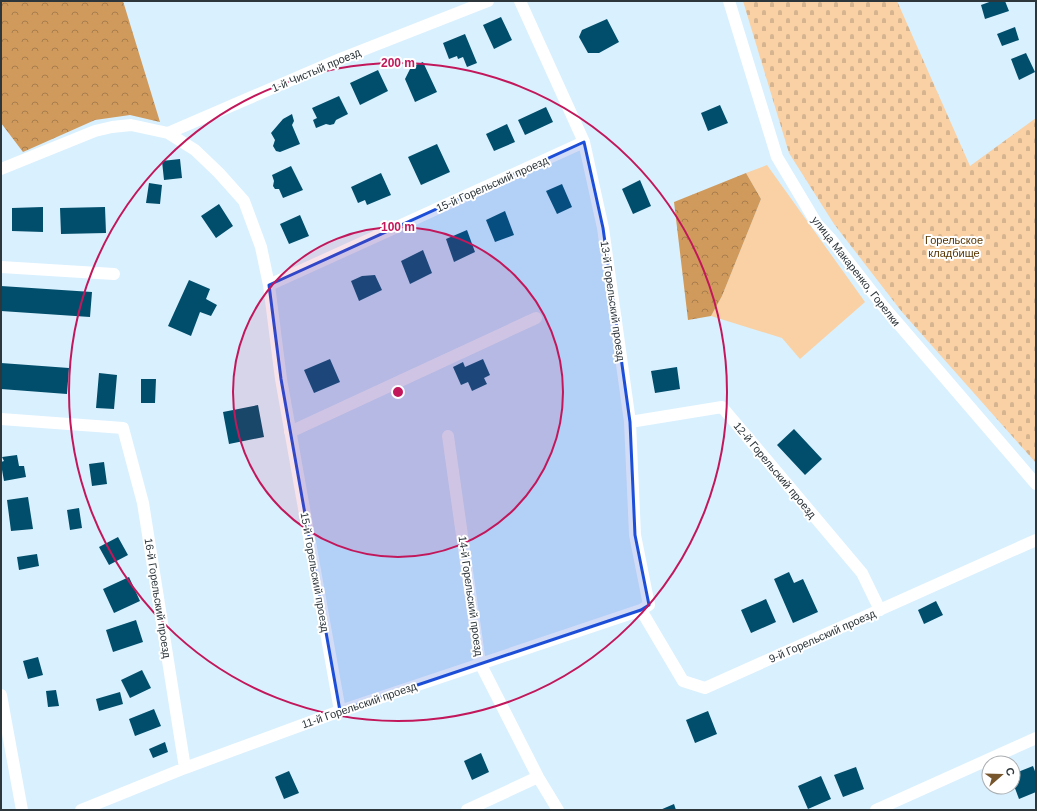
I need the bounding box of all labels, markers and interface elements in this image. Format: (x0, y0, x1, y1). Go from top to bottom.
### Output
street label: 1-й Чистый проезд (270, 46, 363, 94)
text: 200 m (381, 56, 415, 70)
street label: 15-й Горельский проезд (434, 154, 550, 214)
street label: улица Макаренко, Горелки (809, 214, 903, 328)
text: 100 m (381, 220, 415, 234)
park label: Горельское кладбище (925, 234, 983, 259)
street label: 13-й Горельский проезд (599, 240, 627, 363)
centre of rings (391, 385, 405, 399)
street label: 12-й Горельский проезд (731, 420, 819, 521)
street label: 15-й Горельский проезд (299, 511, 332, 633)
street label: 14-й Горельский проезд (457, 535, 485, 658)
street label: 16-й Горельский проезд (143, 537, 174, 659)
street label: 9-й Горельский проезд (767, 607, 878, 665)
street label: 11-й Горельский проезд (300, 680, 419, 730)
north arrow (981, 755, 1021, 795)
text: С (1003, 766, 1017, 777)

